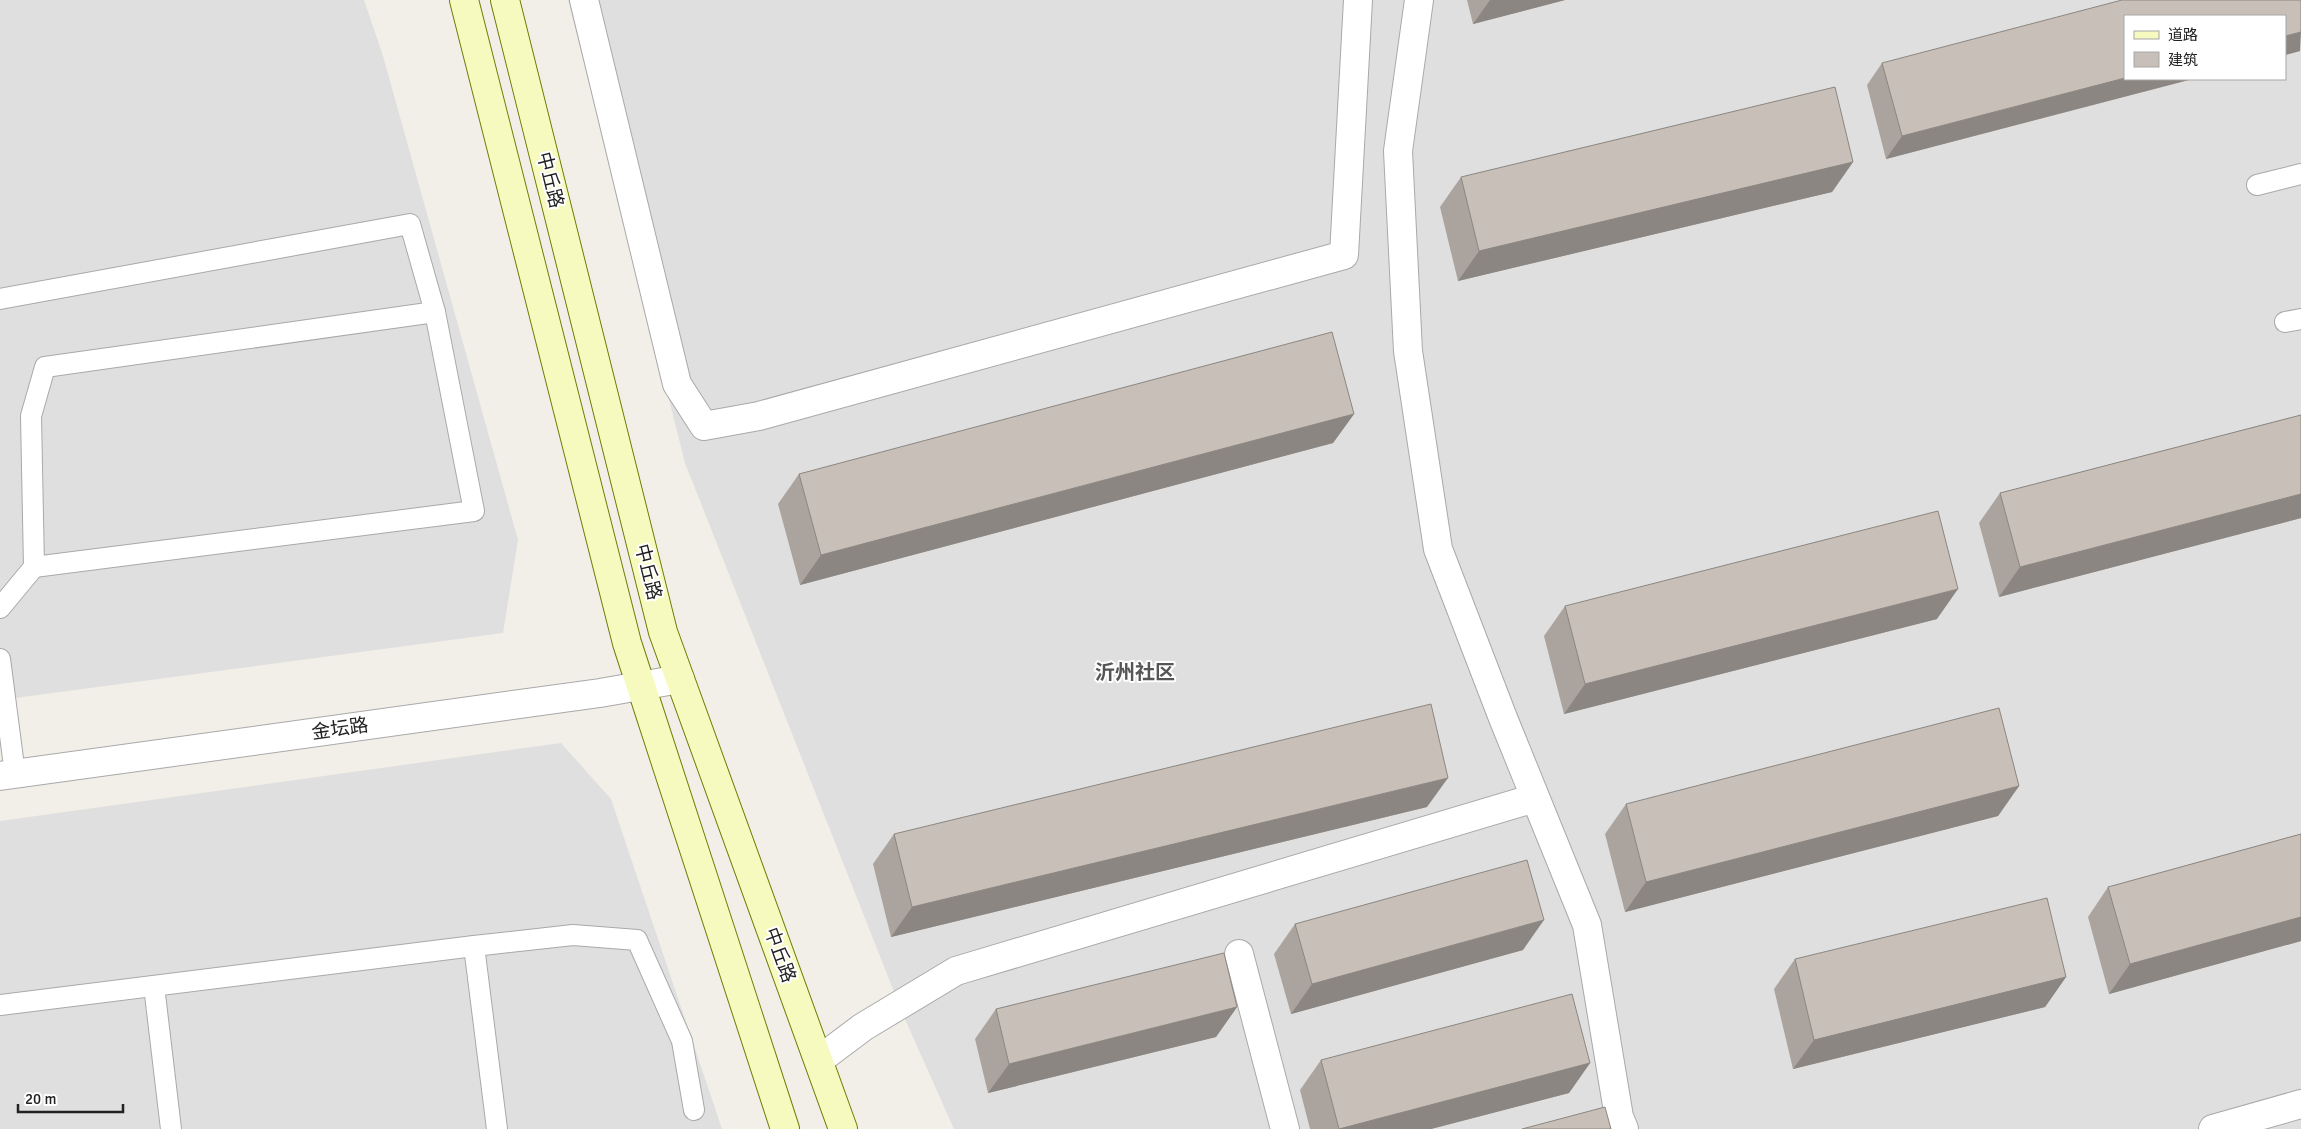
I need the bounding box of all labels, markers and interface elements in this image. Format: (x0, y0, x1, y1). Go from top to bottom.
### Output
legend (2124, 15, 2286, 80)
text: 道路 (2168, 26, 2198, 44)
text: 建筑 (2168, 51, 2198, 69)
street label: 中丘路 (531, 149, 569, 211)
street label: 中丘路 (629, 541, 667, 603)
district label: 沂州社区 (1095, 660, 1175, 685)
street label: 金坛路 (310, 713, 370, 745)
street label: 中丘路 (759, 924, 801, 986)
scale bar (18, 1082, 122, 1114)
text: 20 m (25, 1090, 56, 1108)

